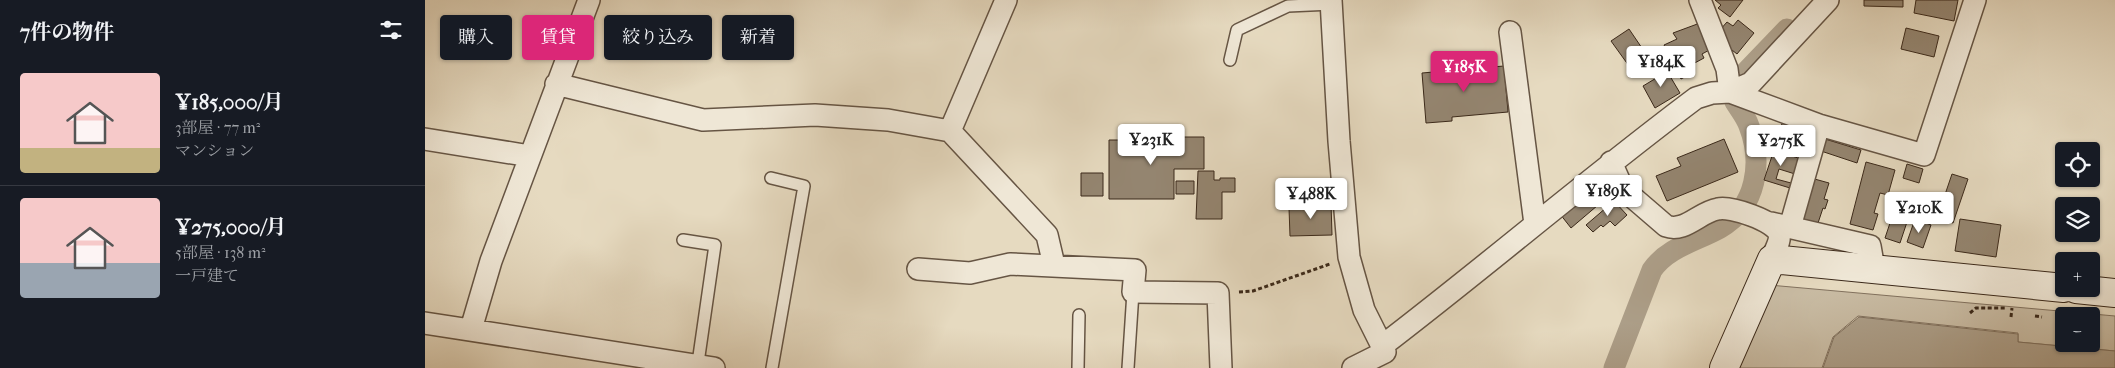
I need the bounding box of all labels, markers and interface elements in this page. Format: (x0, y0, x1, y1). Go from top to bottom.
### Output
chip: 購入 (440, 15, 512, 60)
chip: 賃貸 (522, 15, 594, 60)
chip: 絞り込み (604, 15, 712, 60)
chip: 新着 (722, 15, 794, 60)
icon: filters (377, 16, 405, 44)
text: 7件の物件 (20, 20, 114, 44)
pin: ¥184K (1626, 46, 1696, 88)
pin: ¥185K (1429, 51, 1499, 93)
text: ¥184K (1637, 52, 1685, 71)
text: ¥185K (1442, 57, 1486, 76)
text: ¥185,000/月 (175, 90, 284, 114)
icon: home (60, 93, 120, 153)
text: 3部屋 · 77 m² (175, 118, 260, 137)
pin: ¥231K (1116, 124, 1186, 166)
pin: ¥275K (1746, 124, 1816, 167)
text: ¥231K (1129, 130, 1173, 149)
text: ¥275K (1758, 131, 1804, 150)
text: マンション (175, 141, 254, 160)
map controls (2055, 142, 2100, 352)
button: locate (2055, 142, 2100, 187)
pin: ¥189K (1573, 174, 1643, 217)
pin: ¥488K (1276, 178, 1346, 220)
text: ¥189K (1585, 181, 1631, 200)
text: ¥488K (1286, 184, 1336, 203)
pin: ¥210K (1884, 192, 1954, 234)
button: layers (2055, 197, 2100, 242)
text: ¥210K (1896, 198, 1942, 217)
text: ¥275,000/月 (175, 215, 287, 239)
icon: home (60, 218, 120, 278)
text: 5部屋 · 138 m² (175, 243, 266, 262)
button: + (2055, 252, 2100, 297)
text: 一戸建て (175, 266, 239, 285)
button: − (2055, 307, 2100, 352)

